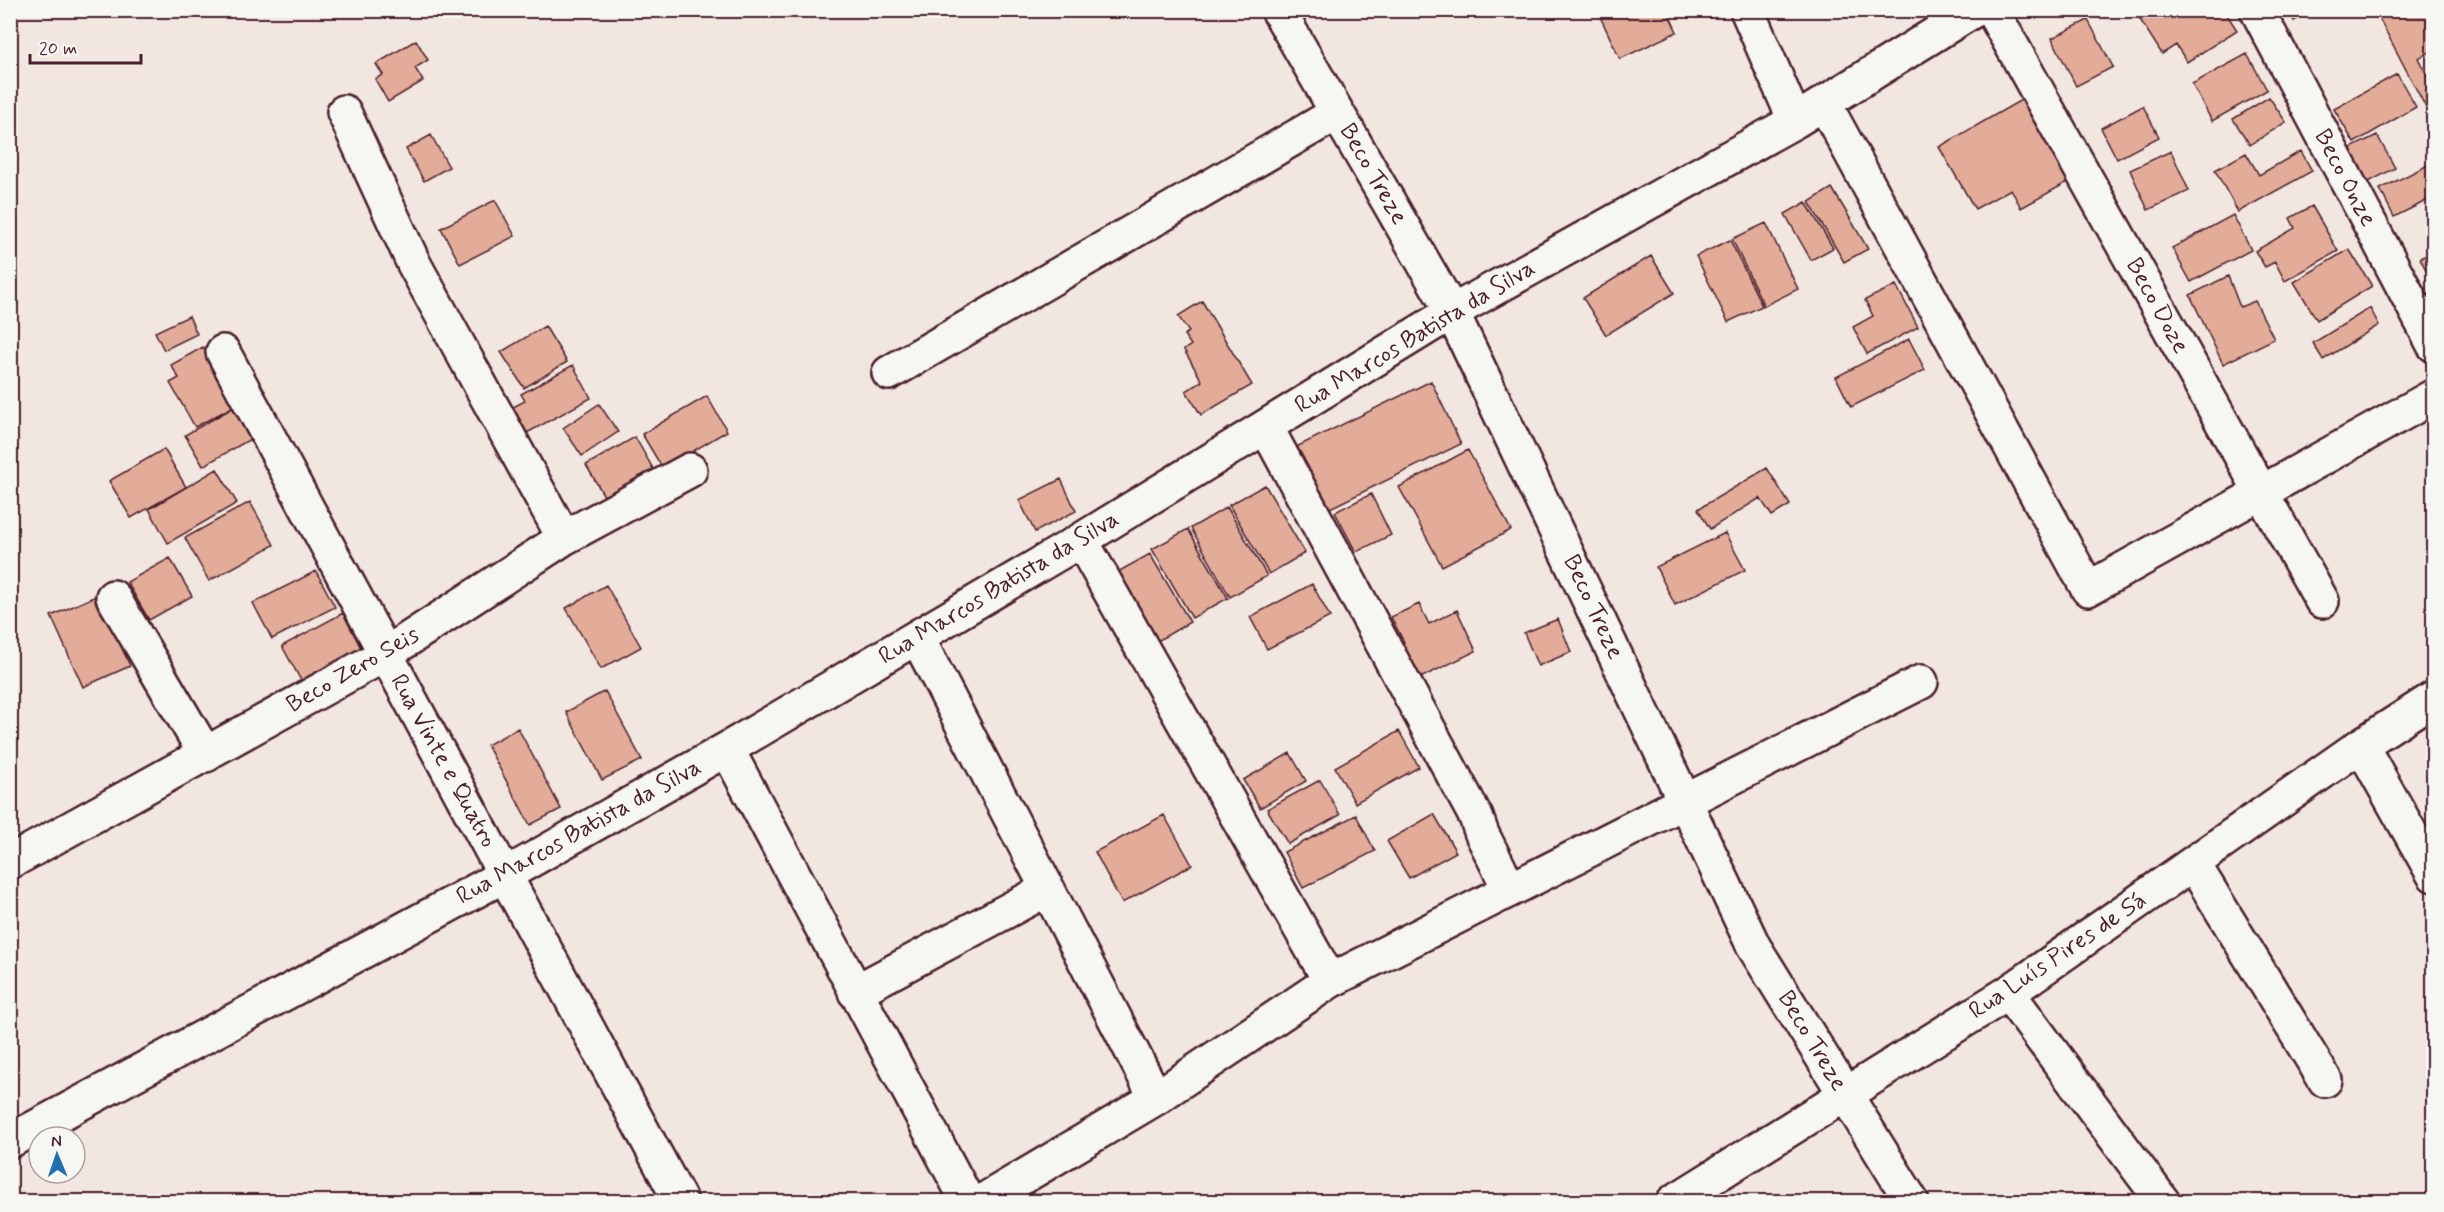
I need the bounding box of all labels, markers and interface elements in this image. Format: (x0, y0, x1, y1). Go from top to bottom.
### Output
scale bar (30, 27, 141, 65)
text: 20 m (39, 37, 77, 61)
street label: Beco Treze (1332, 118, 1414, 230)
street label: Beco Onze (2306, 124, 2384, 232)
street label: Rua Marcos Batista da Silva (1289, 253, 1541, 421)
street label: Beco Doze (2118, 253, 2196, 359)
street label: Rua Marcos Batista da Silva (873, 504, 1125, 672)
street label: Beco Treze (1555, 550, 1631, 664)
street label: Beco Zero Seis (281, 619, 425, 720)
street label: Rua Vinte e Quatro (383, 669, 503, 853)
street label: Rua Marcos Batista da Silva (451, 752, 707, 912)
street label: Rua Luís Pires de Sá (1963, 885, 2153, 1027)
street label: Beco Treze (1770, 985, 1854, 1097)
north arrow (27, 1125, 87, 1185)
text: N (51, 1131, 62, 1152)

